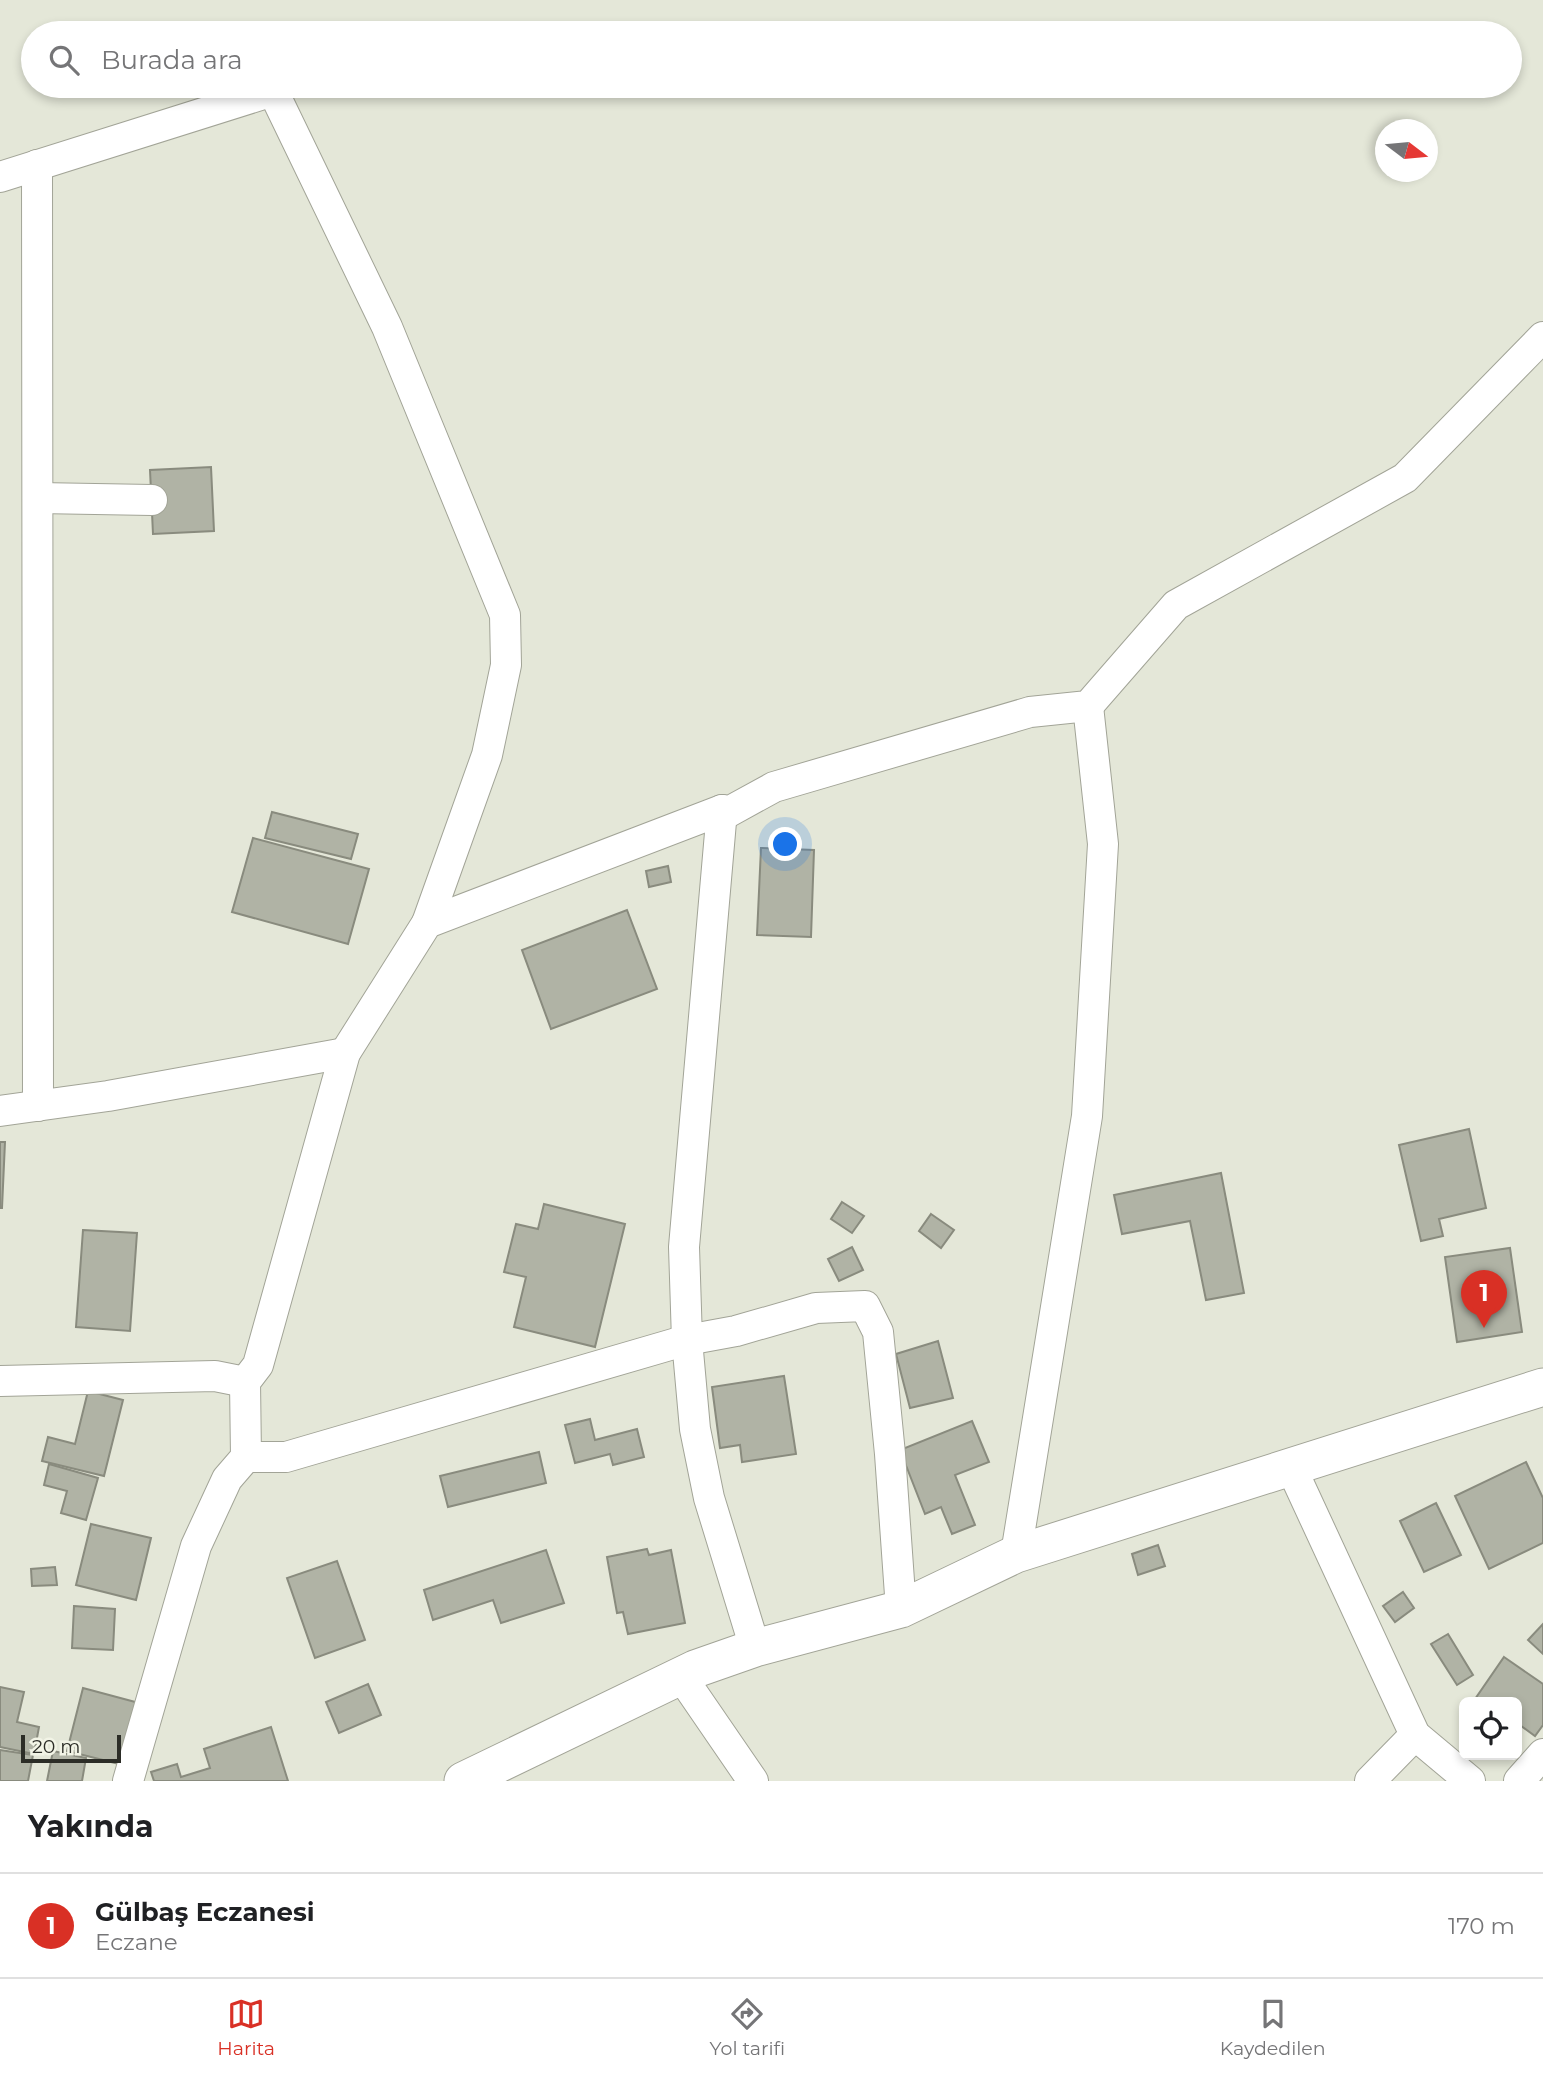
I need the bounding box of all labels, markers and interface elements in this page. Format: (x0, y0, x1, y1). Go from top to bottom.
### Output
search box (21, 21, 1522, 98)
icon: search (45, 41, 83, 79)
text: Burada ara (101, 44, 243, 76)
north arrow (1375, 119, 1438, 182)
your location (768, 827, 802, 861)
pin: 1 (1461, 1270, 1507, 1328)
map controls (1459, 1697, 1522, 1760)
button: locate (1459, 1697, 1522, 1760)
scale bar (21, 1732, 121, 1764)
text: 20 m (32, 1735, 80, 1758)
text: Yakında (28, 1808, 154, 1845)
text: Gülbaş Eczanesi (95, 1896, 315, 1928)
text: 1 (46, 1912, 56, 1940)
text: 170 m (1448, 1912, 1515, 1940)
text: Eczane (95, 1928, 178, 1956)
tab: Harita (217, 1995, 275, 2060)
tab: Yol tarifi (710, 1995, 785, 2060)
tab: Kaydedilen (1220, 1995, 1326, 2060)

